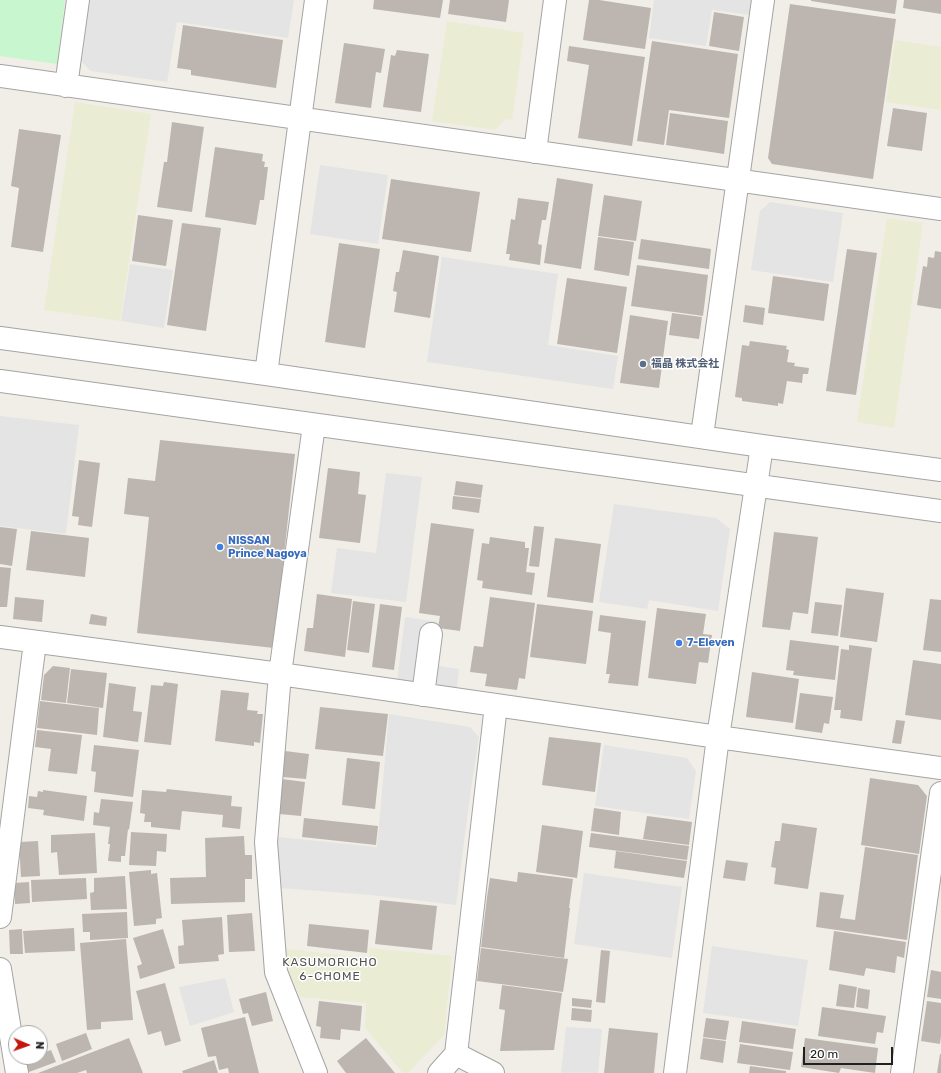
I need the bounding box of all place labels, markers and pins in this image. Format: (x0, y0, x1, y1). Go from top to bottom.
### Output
place label: 福晶 株式会社 (651, 357, 719, 371)
marker: 福晶 株式会社 (638, 359, 648, 369)
place label: NISSAN Prince Nagoya (228, 534, 307, 560)
marker: NISSAN Prince Nagoya (215, 542, 225, 552)
place label: 7-Eleven (687, 636, 735, 650)
marker: 7-Eleven (674, 638, 684, 648)

